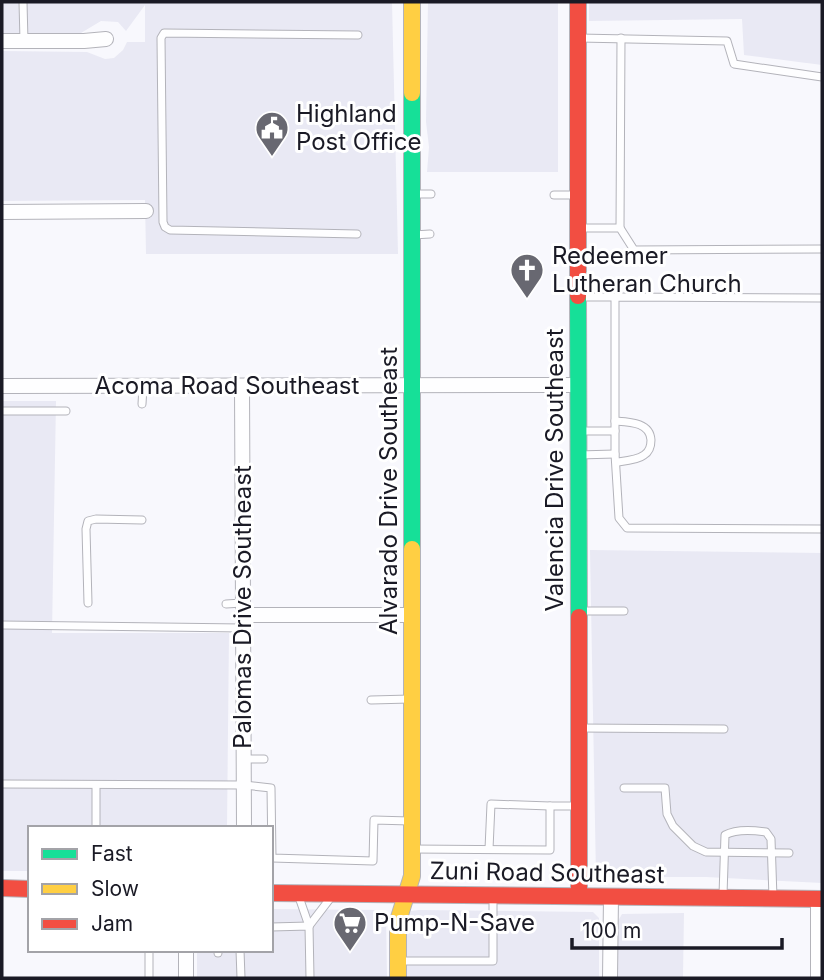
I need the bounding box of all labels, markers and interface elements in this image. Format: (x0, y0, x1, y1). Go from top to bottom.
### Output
place label: Highland Post Office (296, 99, 422, 156)
public building icon: Highland Post Office (253, 109, 291, 158)
place label: Redeemer Lutheran Church (552, 241, 742, 298)
church icon: Redeemer Lutheran Church (508, 251, 546, 300)
street label: Valencia Drive Southeast (540, 328, 569, 612)
street label: Alvarado Drive Southeast (374, 347, 403, 635)
street label: Acoma Road Southeast (95, 371, 360, 400)
street label: Palomas Drive Southeast (228, 465, 257, 749)
legend (28, 826, 273, 952)
text: Fast (91, 841, 133, 866)
street label: Zuni Road Southeast (429, 856, 665, 889)
text: Slow (91, 876, 139, 901)
supermarket icon: Pump-N-Save (331, 904, 369, 953)
scale bar (572, 906, 782, 950)
place label: Pump-N-Save (374, 908, 535, 937)
text: Jam (91, 911, 133, 936)
text: 100 m (582, 918, 641, 943)

